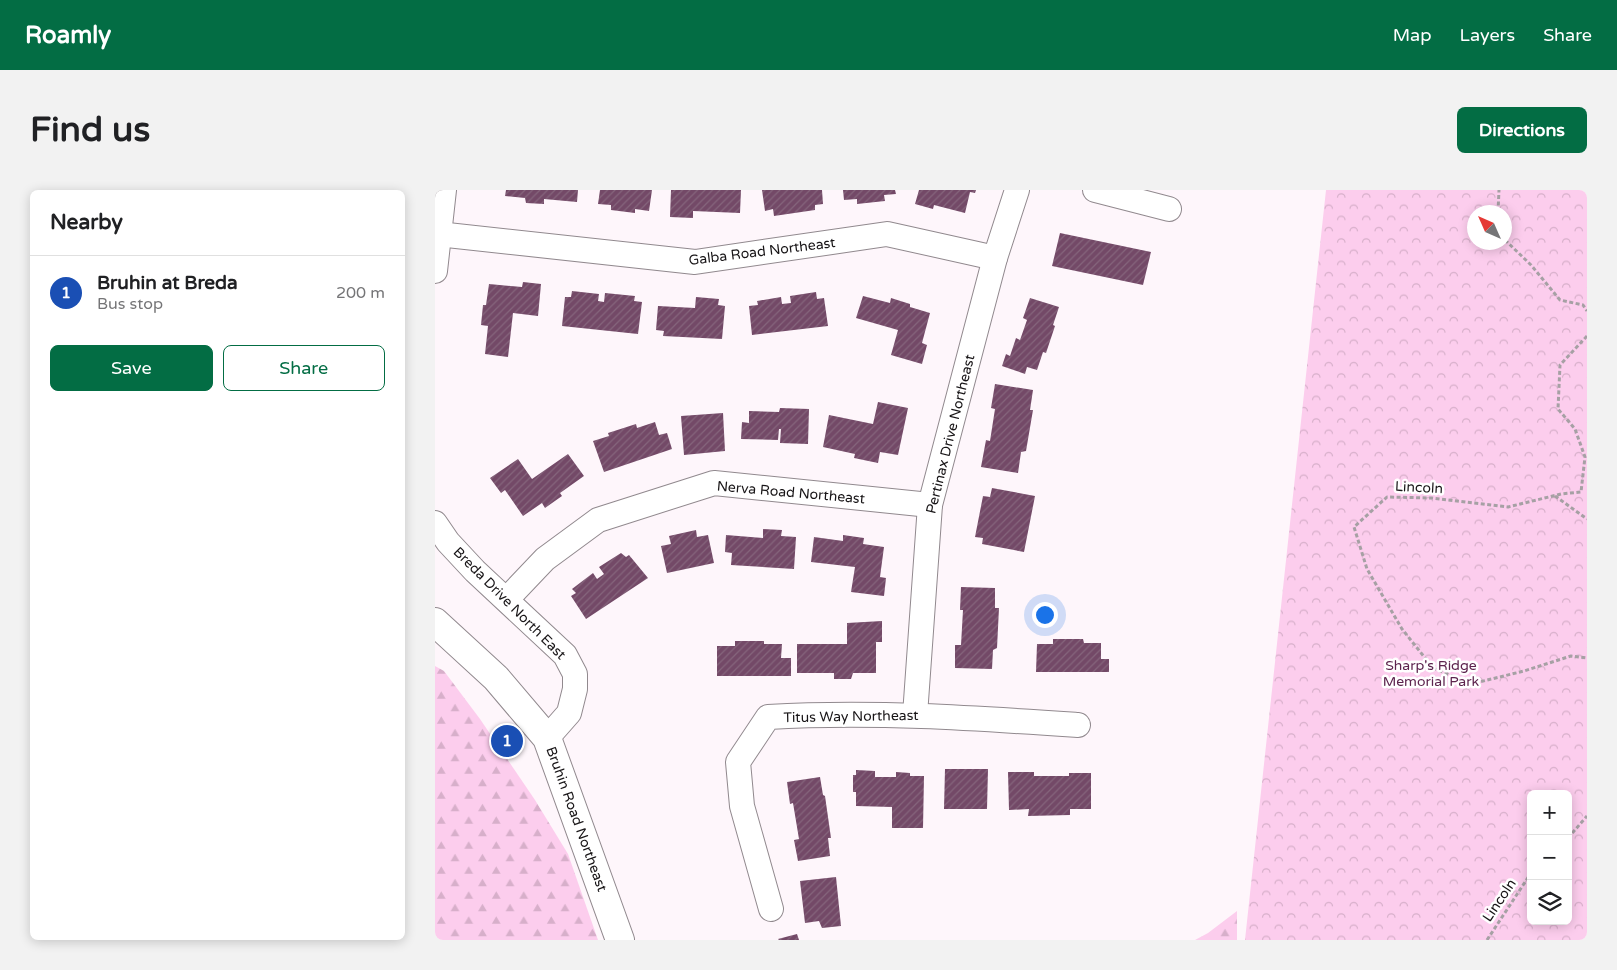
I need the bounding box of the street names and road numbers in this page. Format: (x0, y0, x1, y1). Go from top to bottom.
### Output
street label: Galba Road Northeast (688, 234, 837, 269)
street label: Pertinax Drive Northeast (922, 352, 979, 516)
street label: Nerva Road Northeast (716, 478, 866, 507)
street label: Lincoln (1395, 478, 1443, 497)
street label: Breda Drive North East (450, 543, 570, 664)
street label: Titus Way Northeast (783, 707, 919, 726)
street label: Bruhin Road Northeast (542, 744, 611, 895)
street label: Lincoln (1479, 876, 1520, 925)

